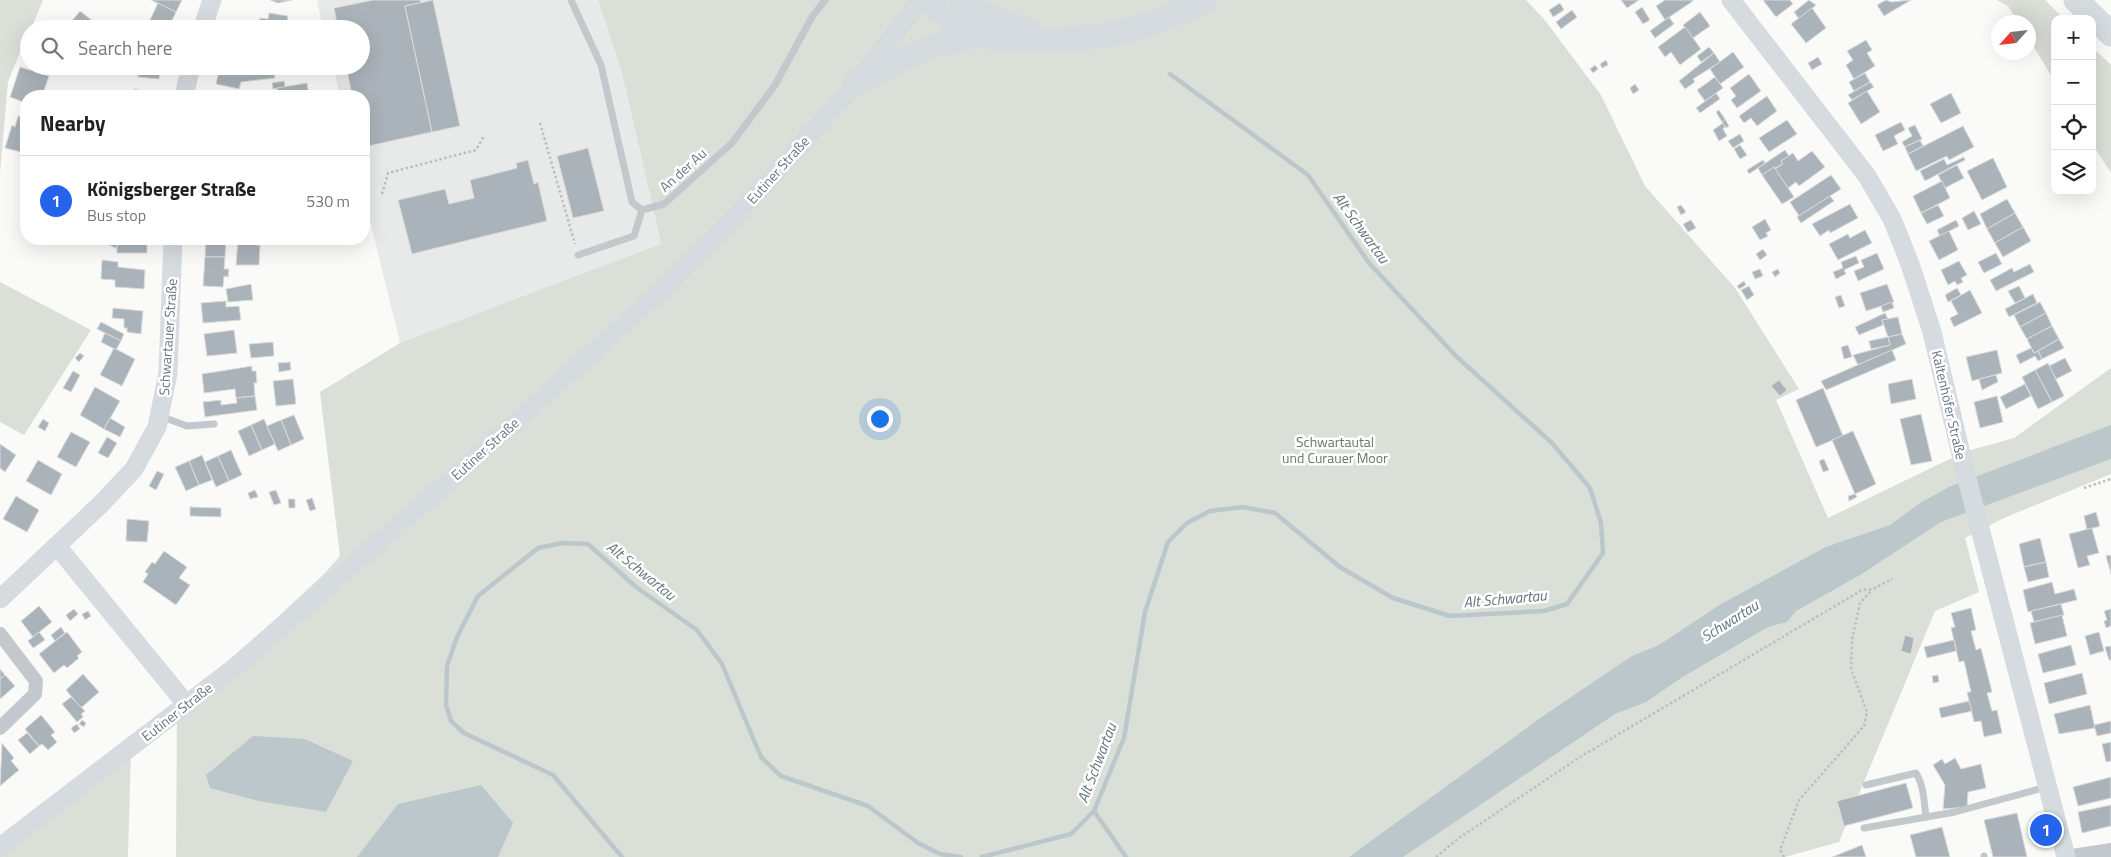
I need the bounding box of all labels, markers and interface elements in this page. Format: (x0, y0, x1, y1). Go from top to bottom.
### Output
north arrow (1991, 15, 2036, 60)
map controls (2051, 15, 2096, 195)
button: + (2051, 15, 2096, 60)
search box (20, 20, 370, 75)
text: Search here (78, 33, 172, 62)
icon: search (38, 34, 66, 62)
button: − (2051, 60, 2096, 105)
button: locate (2051, 105, 2096, 150)
text: Nearby (40, 107, 105, 139)
street label: Eutiner Straße (741, 131, 814, 208)
street label: An der Au (654, 143, 711, 197)
button: layers (2051, 150, 2096, 195)
text: Königsberger Straße (87, 174, 256, 203)
water label: Alt Schwartau (1328, 187, 1396, 269)
text: 1 (52, 189, 60, 213)
text: 530 m (306, 189, 350, 213)
text: Bus stop (87, 203, 146, 227)
street label: Schwartauer Straße (153, 278, 182, 396)
street label: Kaltenhöfer Straße (1927, 348, 1972, 462)
your location (867, 406, 893, 432)
street label: Eutiner Straße (446, 412, 523, 485)
park label: Schwartautal und Curauer Moor (1282, 431, 1388, 468)
water label: Alt Schwartau (602, 535, 682, 607)
water label: Alt Schwartau (1462, 583, 1549, 614)
water label: Schwartau (1697, 593, 1764, 647)
street label: Eutiner Straße (137, 677, 217, 746)
water label: Alt Schwartau (1071, 718, 1123, 806)
pin: 1 (2030, 811, 2062, 849)

